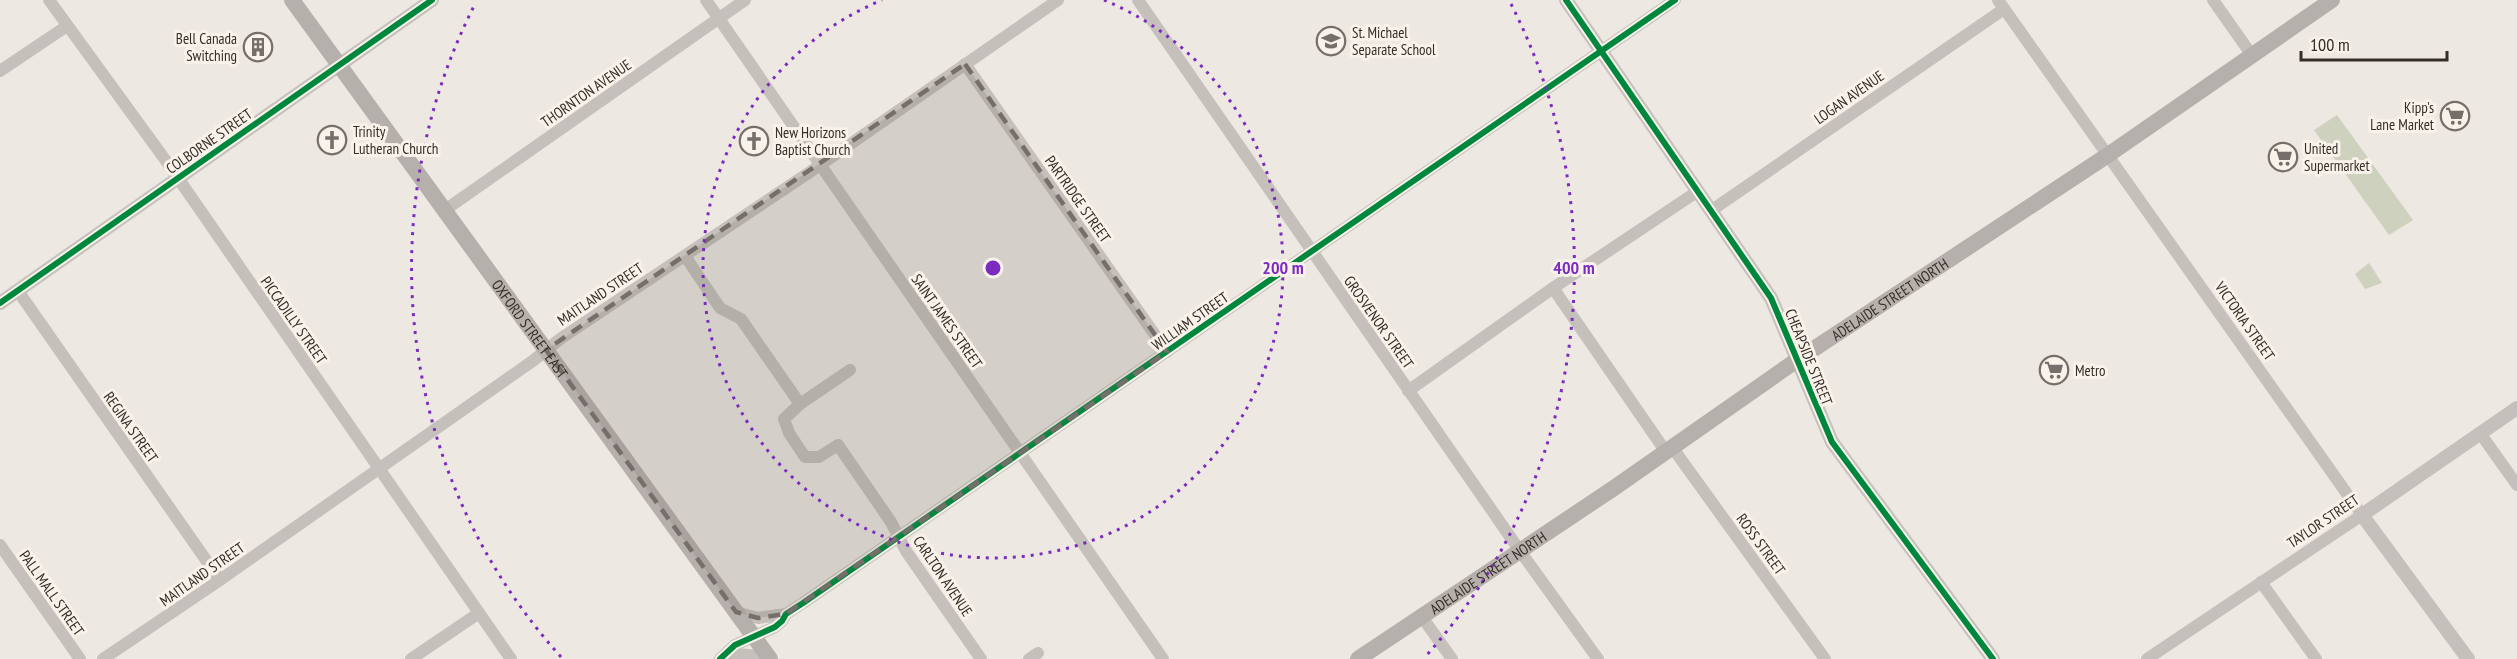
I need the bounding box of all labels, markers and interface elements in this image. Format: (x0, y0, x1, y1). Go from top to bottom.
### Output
place label: St. Michael Separate School (1352, 23, 1436, 59)
scale bar (2301, 24, 2446, 62)
school or university icon: St. Michael Separate School (1315, 25, 1347, 57)
place label: Bell Canada Switching (176, 29, 237, 65)
building icon: Bell Canada Switching (242, 31, 274, 63)
text: 100 m (2310, 33, 2350, 56)
street label: THORNTON AVENUE (537, 55, 635, 131)
street label: LOGAN AVENUE (1810, 66, 1888, 128)
place label: Kipp's Lane Market (2370, 98, 2434, 134)
supermarket icon: Kipp's Lane Market (2439, 100, 2471, 132)
street label: COLBORNE STREET (162, 104, 256, 178)
place label: Trinity Lutheran Church (353, 122, 438, 158)
place label: New Horizons Baptist Church (775, 123, 850, 159)
church icon: Trinity Lutheran Church (316, 124, 348, 156)
church icon: New Horizons Baptist Church (738, 125, 770, 157)
place label: United Supermarket (2304, 139, 2370, 175)
supermarket icon: United Supermarket (2267, 141, 2299, 173)
street label: PARTRIDGE STREET (1041, 152, 1115, 246)
street label: ADELAIDE STREET NORTH (1827, 254, 1952, 344)
text: 200 m (1262, 256, 1304, 279)
text: 400 m (1553, 256, 1595, 279)
street label: MAITLAND STREET (554, 258, 647, 330)
centre of rings (983, 258, 1003, 278)
street label: SAINT JAMES STREET (907, 270, 987, 372)
street label: GROSVENOR STREET (1340, 272, 1418, 372)
street label: PICCADILLY STREET (257, 273, 331, 368)
street label: OXFORD STREET EAST (488, 276, 573, 382)
street label: VICTORIA STREET (2210, 277, 2279, 364)
street label: WILLIAM STREET (1148, 287, 1232, 354)
street label: CHEAPSIDE STREET (1781, 306, 1837, 408)
supermarket icon: Metro (2038, 354, 2070, 386)
place label: Metro (2075, 361, 2105, 380)
street label: REGINA STREET (100, 388, 163, 466)
street label: TAYLOR STREET (2283, 490, 2363, 552)
street label: ROSS STREET (1732, 510, 1790, 579)
street label: ADELAIDE STREET NORTH (1426, 527, 1550, 618)
street label: CARLTON AVENUE (909, 532, 977, 620)
street label: MAITLAND STREET (156, 538, 248, 610)
street label: PALL MALL STREET (16, 547, 89, 640)

